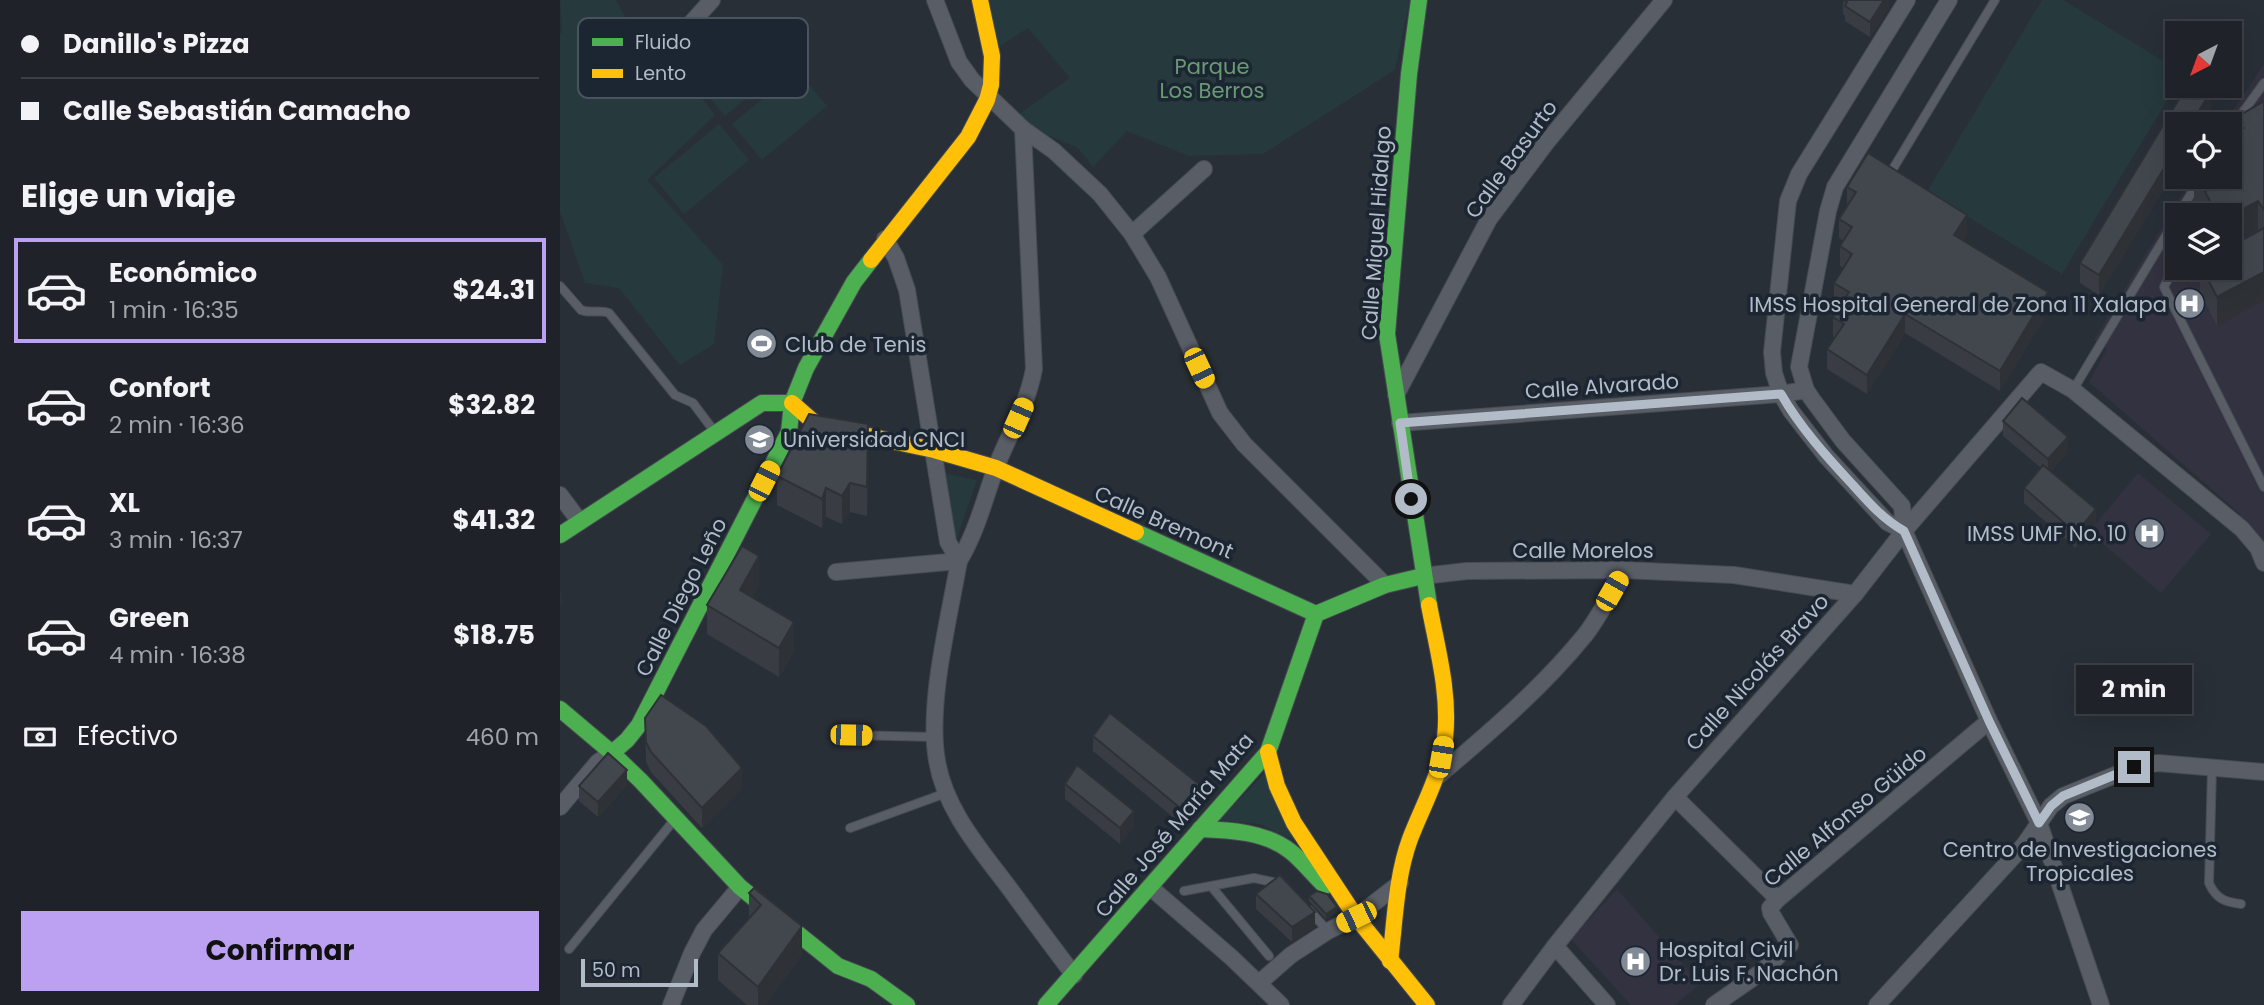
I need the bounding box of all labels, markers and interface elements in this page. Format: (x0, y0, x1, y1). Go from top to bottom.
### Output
legend (578, 18, 808, 98)
north arrow (2165, 21, 2242, 98)
map controls (2165, 21, 2242, 280)
text: Danillo's Pizza (63, 26, 250, 62)
text: Fluido (635, 29, 691, 56)
park label: Parque Los Berros (1159, 52, 1265, 105)
text: Lento (635, 60, 686, 87)
text: Calle Sebastián Camacho (63, 93, 411, 129)
street label: Calle Basurto (1458, 94, 1564, 224)
button: locate (2165, 112, 2242, 189)
street label: Calle Miguel Hidalgo (1354, 125, 1398, 341)
text: Elige un viaje (21, 173, 236, 218)
button: layers (2165, 203, 2242, 280)
text: Económico (109, 255, 257, 291)
icon: car (25, 259, 88, 322)
text: $24.31 (453, 272, 535, 308)
hospital icon: IMSS Hospital General de Zona 11 Xalapa (2173, 287, 2207, 321)
place label: IMSS Hospital General de Zona 11 Xalapa (1749, 290, 2167, 319)
text: 1 min · 16:35 (109, 294, 239, 326)
sports icon: Club de Tenis (745, 327, 779, 361)
place label: Club de Tenis (785, 330, 926, 359)
car (1181, 345, 1218, 391)
street label: Calle Alvarado (1524, 366, 1680, 406)
text: Confort (109, 370, 211, 406)
icon: car (25, 374, 88, 437)
text: $32.82 (448, 387, 535, 423)
car (1000, 395, 1037, 441)
text: 2 min · 16:36 (109, 409, 245, 441)
school or university icon: Universidad CNCI (743, 422, 777, 456)
place label: Universidad CNCI (783, 425, 965, 454)
car (746, 458, 783, 504)
street label: Calle Bremont (1090, 478, 1238, 566)
route start (1395, 483, 1427, 515)
text: XL (109, 485, 140, 521)
icon: car (25, 489, 88, 552)
text: $41.32 (453, 502, 535, 538)
street label: Calle Diego Leño (628, 513, 734, 681)
hospital icon: IMSS UMF No. 10 (2133, 516, 2167, 550)
place label: IMSS UMF No. 10 (1967, 519, 2127, 548)
text: 3 min · 16:37 (109, 524, 243, 556)
street label: Calle Morelos (1512, 536, 1654, 565)
car (1593, 568, 1632, 614)
street label: Calle Nicolás Bravo (1679, 587, 1835, 757)
text: Green (109, 600, 190, 636)
icon: car (25, 604, 88, 667)
text: $18.75 (453, 617, 535, 653)
text: 4 min · 16:38 (109, 639, 246, 671)
callout: 2 min (2076, 666, 2192, 714)
text: 2 min (2102, 673, 2166, 705)
icon: cash (21, 718, 59, 756)
text: Efectivo (77, 718, 178, 754)
text: 460 m (466, 721, 539, 753)
car (830, 724, 873, 746)
street label: Calle José María Mata (1088, 727, 1260, 923)
car (1428, 734, 1455, 780)
street label: Calle Alfonso Güido (1757, 739, 1933, 893)
route end (2118, 751, 2150, 783)
school or university icon: Centro de Investigaciones Tropicales (2063, 800, 2097, 834)
place label: Centro de Investigaciones Tropicales (1943, 835, 2217, 888)
car (1333, 898, 1380, 936)
button: Confirmar (21, 911, 539, 991)
place label: Hospital Civil Dr. Luis F. Nachón (1659, 935, 1839, 988)
hospital icon: Hospital Civil Dr. Luis F. Nachón (1619, 944, 1653, 978)
scale bar (581, 956, 698, 988)
text: 50 m (592, 957, 641, 984)

